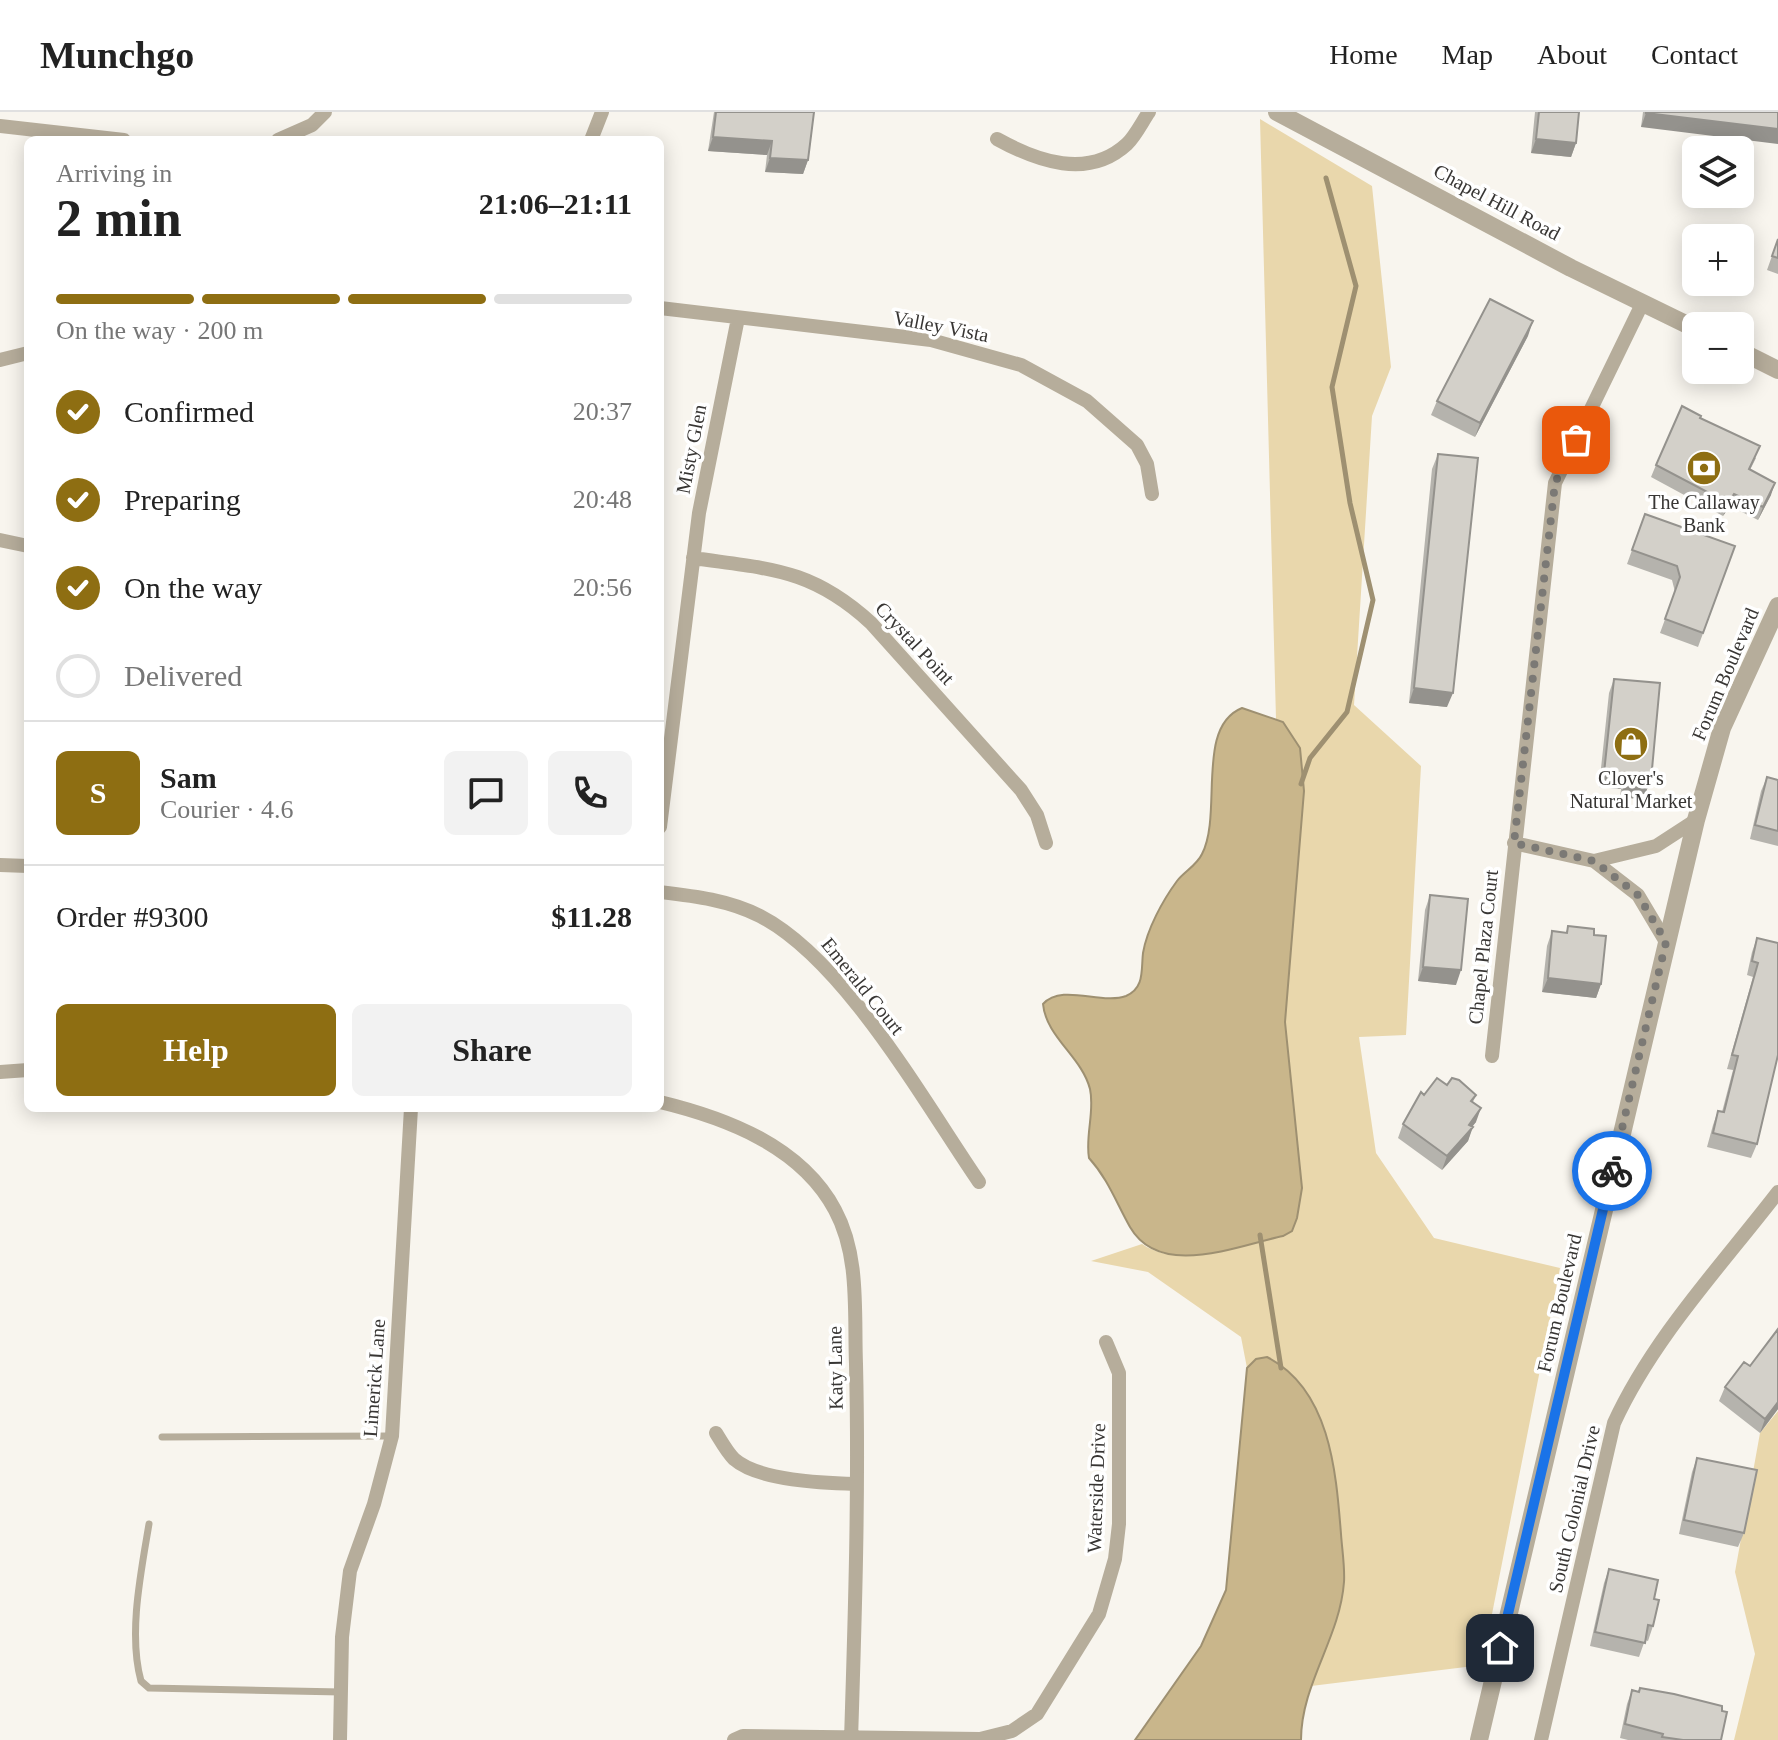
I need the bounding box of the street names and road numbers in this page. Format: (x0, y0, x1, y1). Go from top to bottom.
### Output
street label: Chapel Hill Road (1430, 159, 1564, 245)
street label: Valley Vista (891, 306, 991, 347)
street label: Misty Glen (672, 402, 711, 496)
street label: Crystal Point (870, 597, 959, 690)
street label: Forum Boulevard (1687, 605, 1763, 743)
street label: Chapel Plaza Court (1464, 868, 1503, 1026)
street label: Emerald Court (817, 933, 909, 1039)
street label: Forum Boulevard (1532, 1232, 1586, 1374)
street label: Limerick Lane (359, 1318, 389, 1438)
street label: Katy Lane (823, 1326, 848, 1410)
street label: Waterside Drive (1083, 1423, 1109, 1553)
street label: South Colonial Drive (1544, 1423, 1604, 1595)

